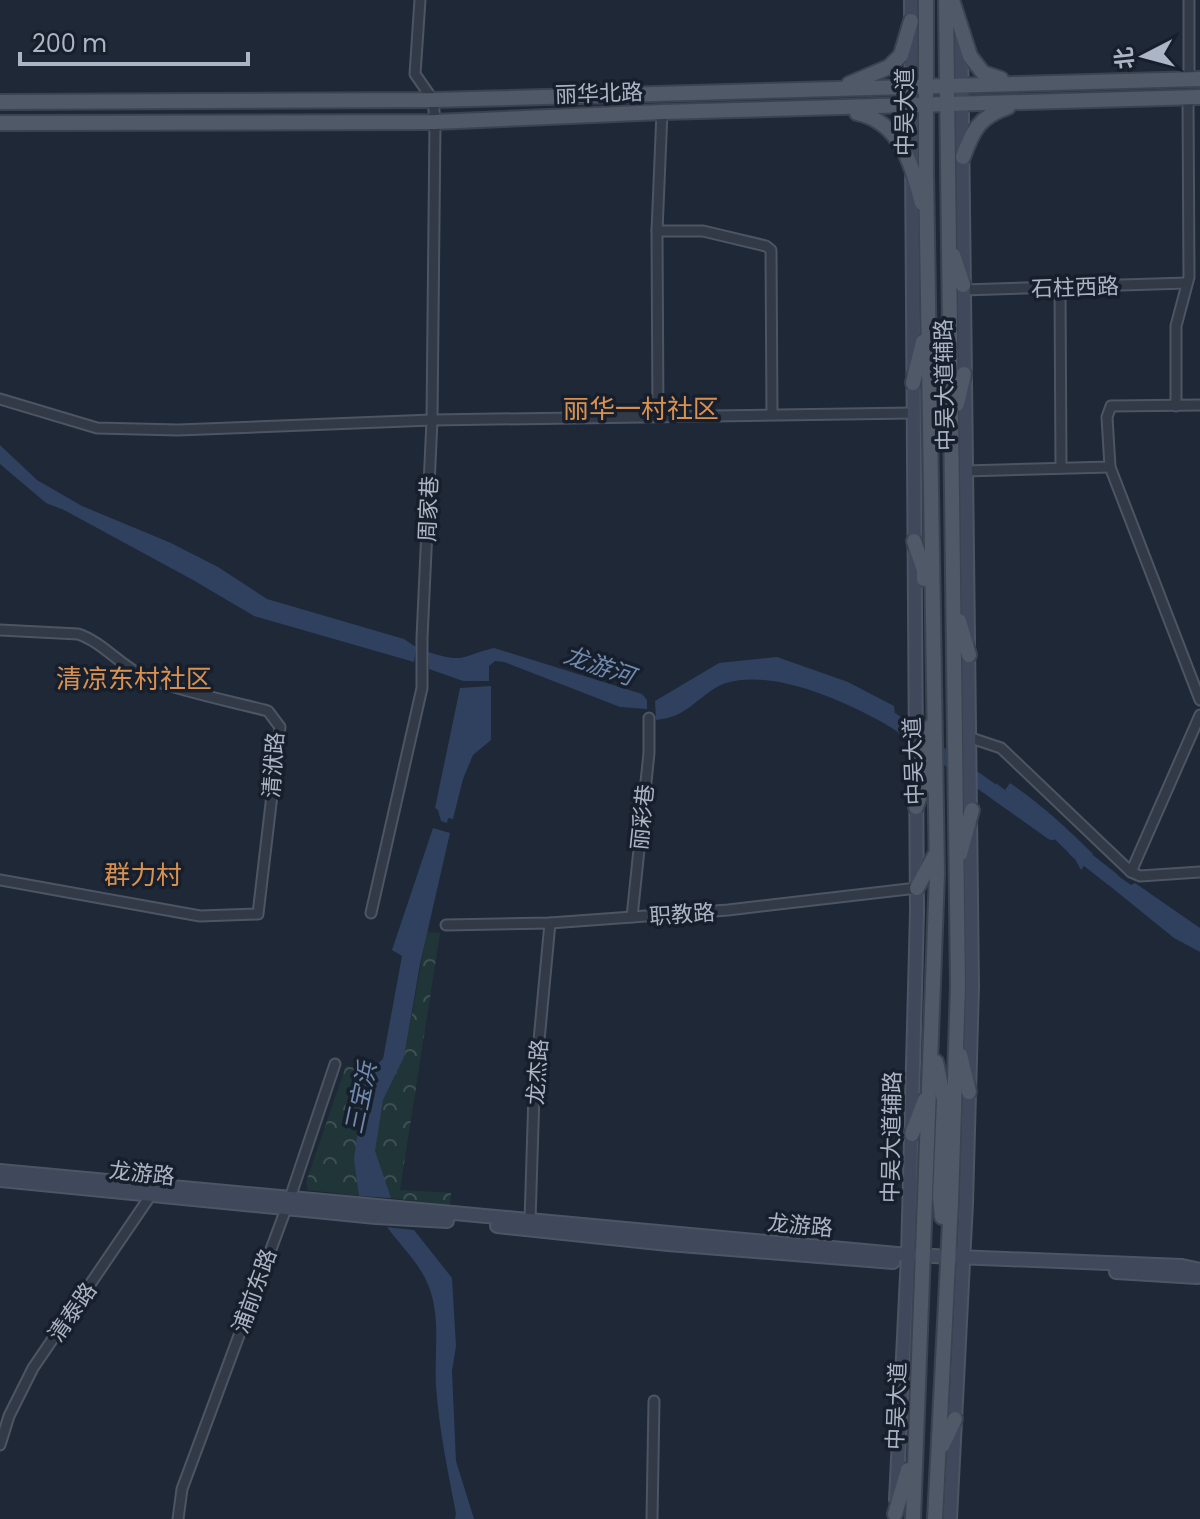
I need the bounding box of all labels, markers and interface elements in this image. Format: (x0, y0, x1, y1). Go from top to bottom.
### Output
scale bar (20, 16, 248, 66)
north arrow (1104, 16, 1184, 96)
text: 200 m (32, 27, 107, 60)
text: 北 (1108, 45, 1141, 71)
street label: 中吴大道 (889, 68, 920, 156)
street label: 丽华北路 (554, 76, 644, 111)
street label: 石柱西路 (1030, 270, 1120, 305)
street label: 中吴大道辅路 (928, 319, 961, 451)
district label: 丽华一村社区 (563, 391, 719, 427)
street label: 周家巷 (412, 475, 445, 543)
water label: 龙游河 (560, 638, 642, 694)
district label: 清凉东村社区 (56, 661, 212, 697)
street label: 中吴大道 (896, 716, 931, 806)
street label: 清洑路 (256, 731, 291, 799)
street label: 丽彩巷 (624, 783, 661, 851)
district label: 群力村 (104, 857, 182, 893)
street label: 职教路 (648, 897, 716, 932)
street label: 龙杰路 (520, 1038, 555, 1106)
water label: 三宝浜 (337, 1057, 385, 1137)
street label: 中吴大道辅路 (875, 1071, 908, 1203)
street label: 龙游路 (108, 1155, 176, 1192)
street label: 龙游路 (766, 1207, 834, 1244)
street label: 浦前东路 (225, 1245, 284, 1338)
street label: 清泰路 (41, 1276, 104, 1348)
street label: 中吴大道 (879, 1361, 914, 1451)

